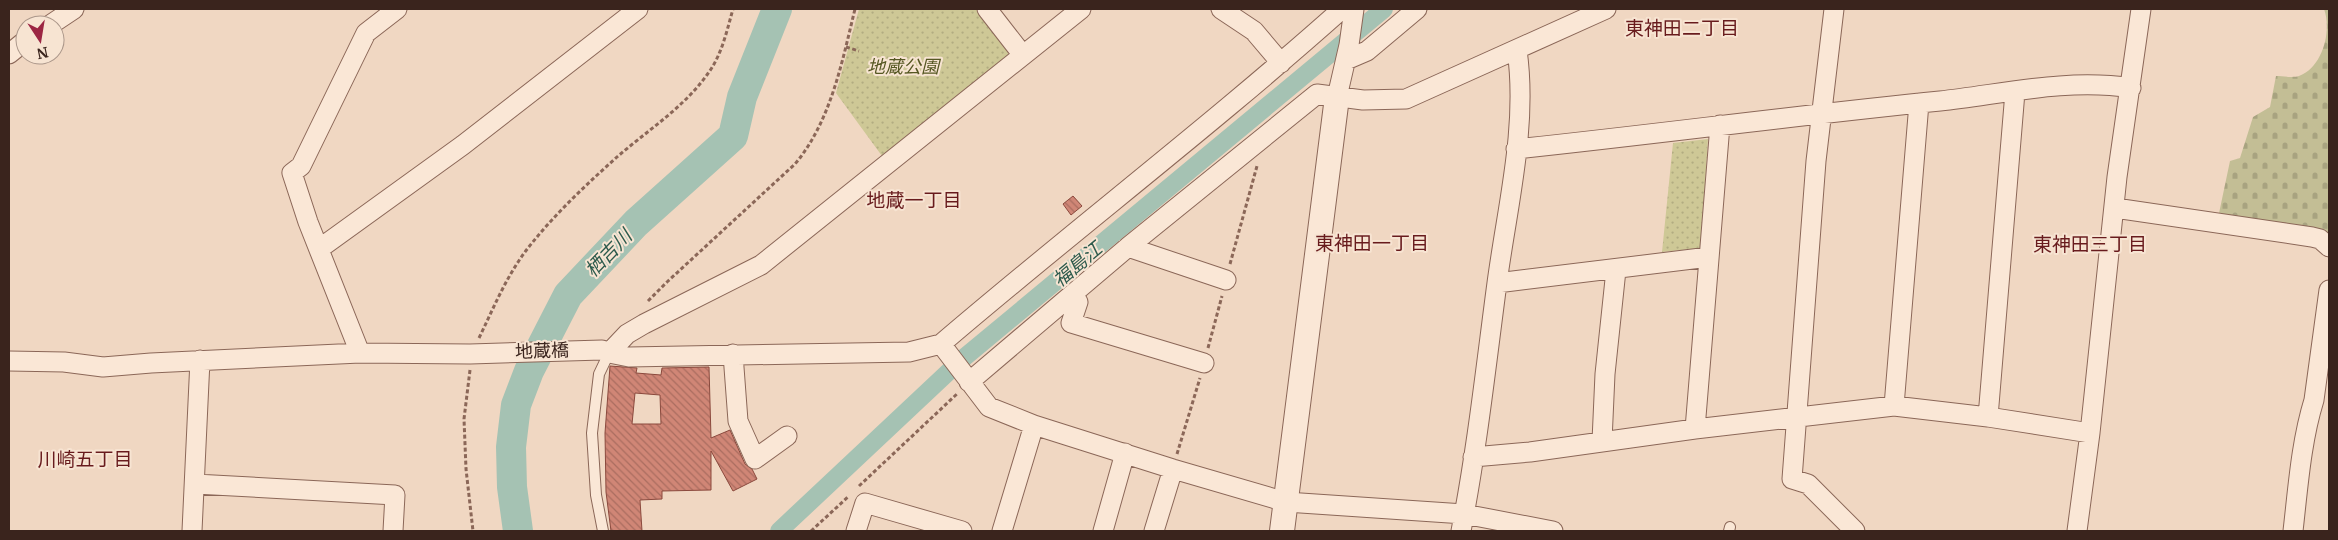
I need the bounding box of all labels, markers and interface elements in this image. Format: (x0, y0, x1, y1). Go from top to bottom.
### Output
north arrow (15, 15, 65, 65)
district label: 東神田二丁目 (1625, 16, 1739, 40)
text: N (35, 43, 50, 63)
park label: 地蔵公園 (867, 55, 942, 78)
district label: 地蔵一丁目 (866, 188, 962, 212)
water label: 栖吉川 (580, 223, 638, 282)
district label: 東神田一丁目 (1315, 231, 1429, 255)
district label: 東神田三丁目 (2033, 232, 2147, 256)
water label: 福島江 (1047, 235, 1108, 292)
street label: 地蔵橋 (515, 338, 569, 363)
district label: 川崎五丁目 (37, 447, 133, 471)

